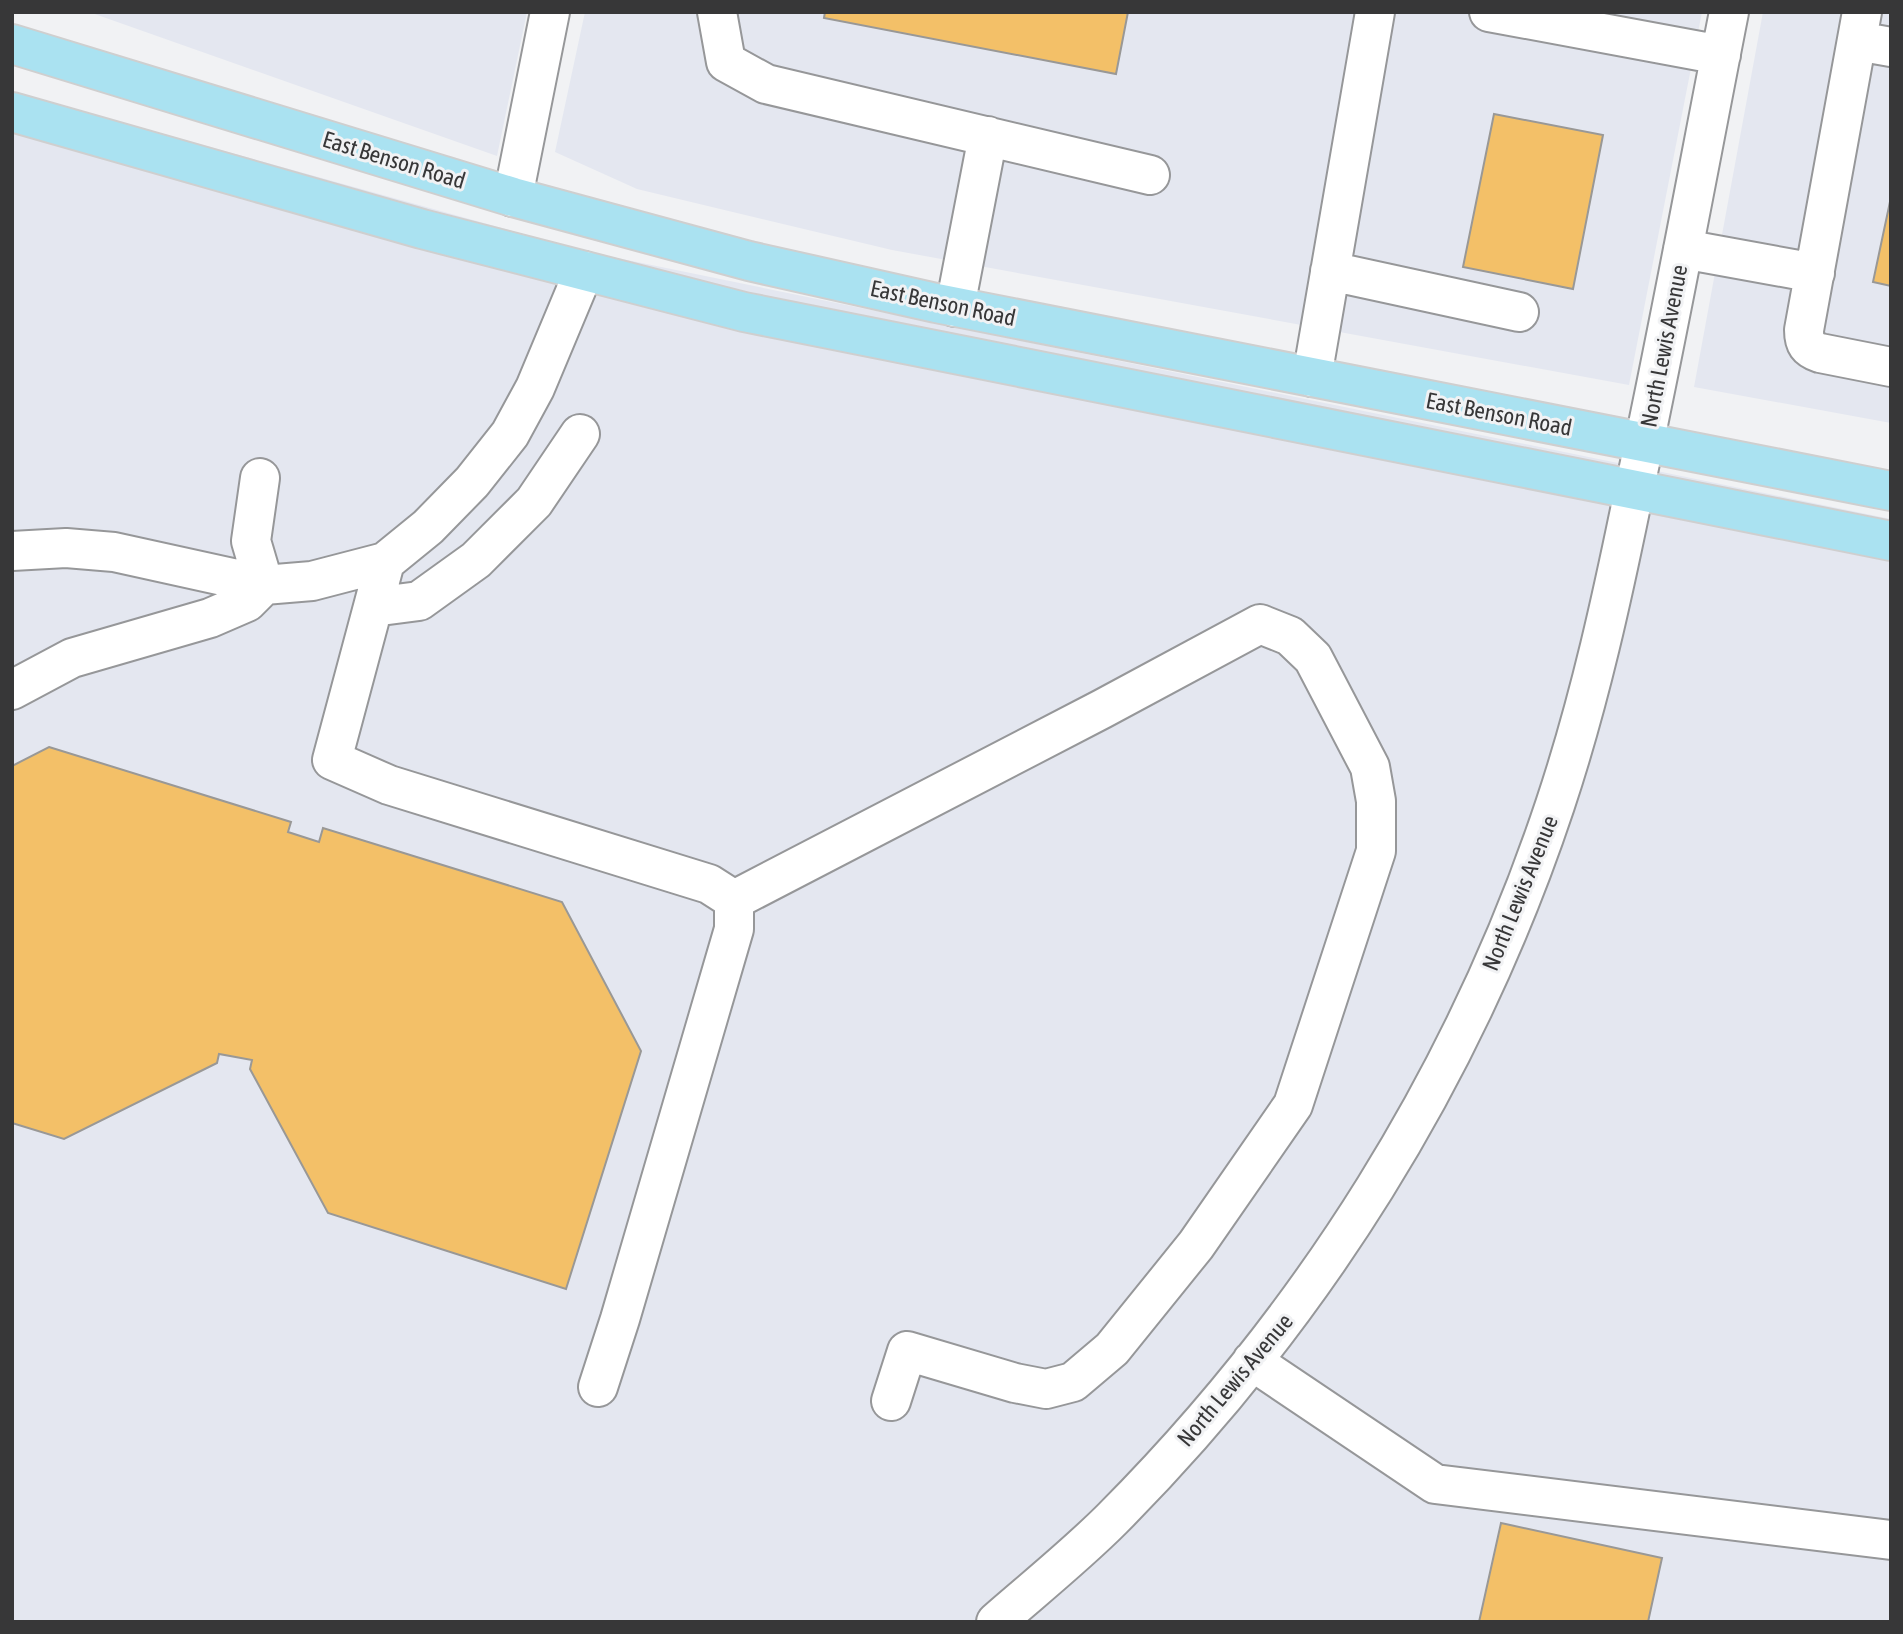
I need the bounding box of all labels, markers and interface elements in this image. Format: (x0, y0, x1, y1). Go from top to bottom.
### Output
street label: East Benson Road (319, 126, 469, 194)
street label: North Lewis Avenue (1636, 263, 1692, 429)
street label: East Benson Road (868, 275, 1018, 331)
street label: East Benson Road (1424, 387, 1574, 441)
street label: North Lewis Avenue (1477, 812, 1563, 974)
street label: North Lewis Avenue (1172, 1308, 1298, 1452)

